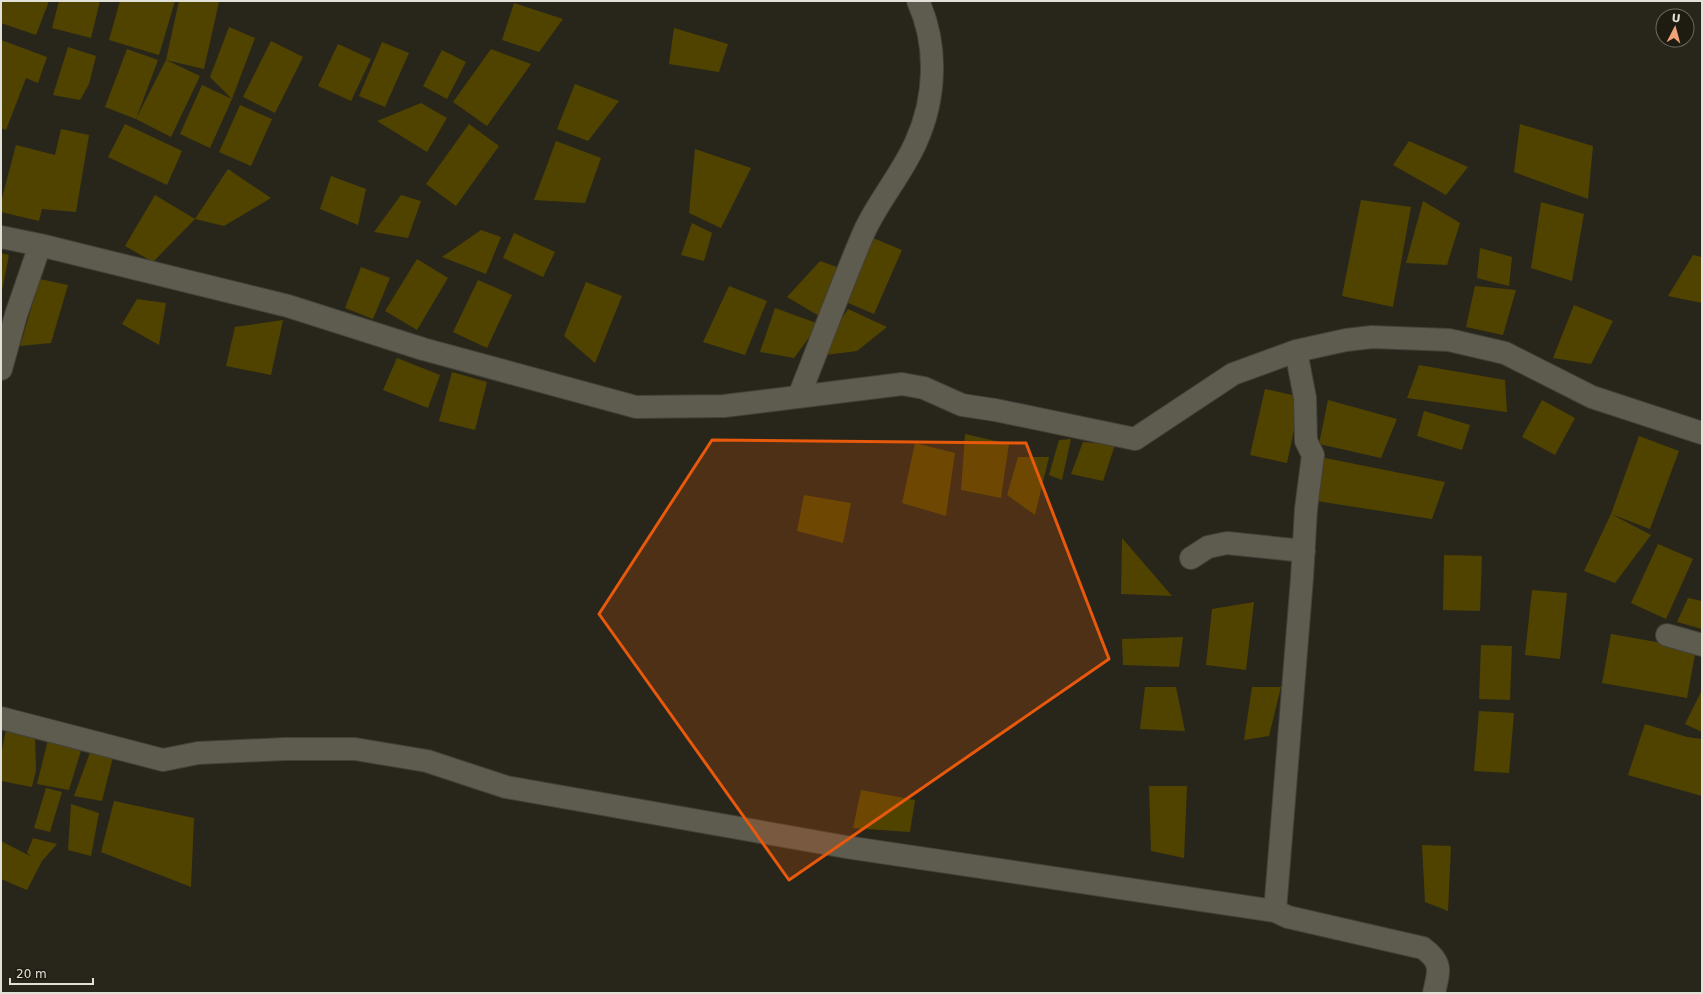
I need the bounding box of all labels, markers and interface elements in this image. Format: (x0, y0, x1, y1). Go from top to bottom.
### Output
north arrow (1655, 8, 1695, 48)
text: U (1671, 12, 1681, 25)
scale bar (10, 960, 93, 986)
text: 20 m (16, 967, 47, 981)

